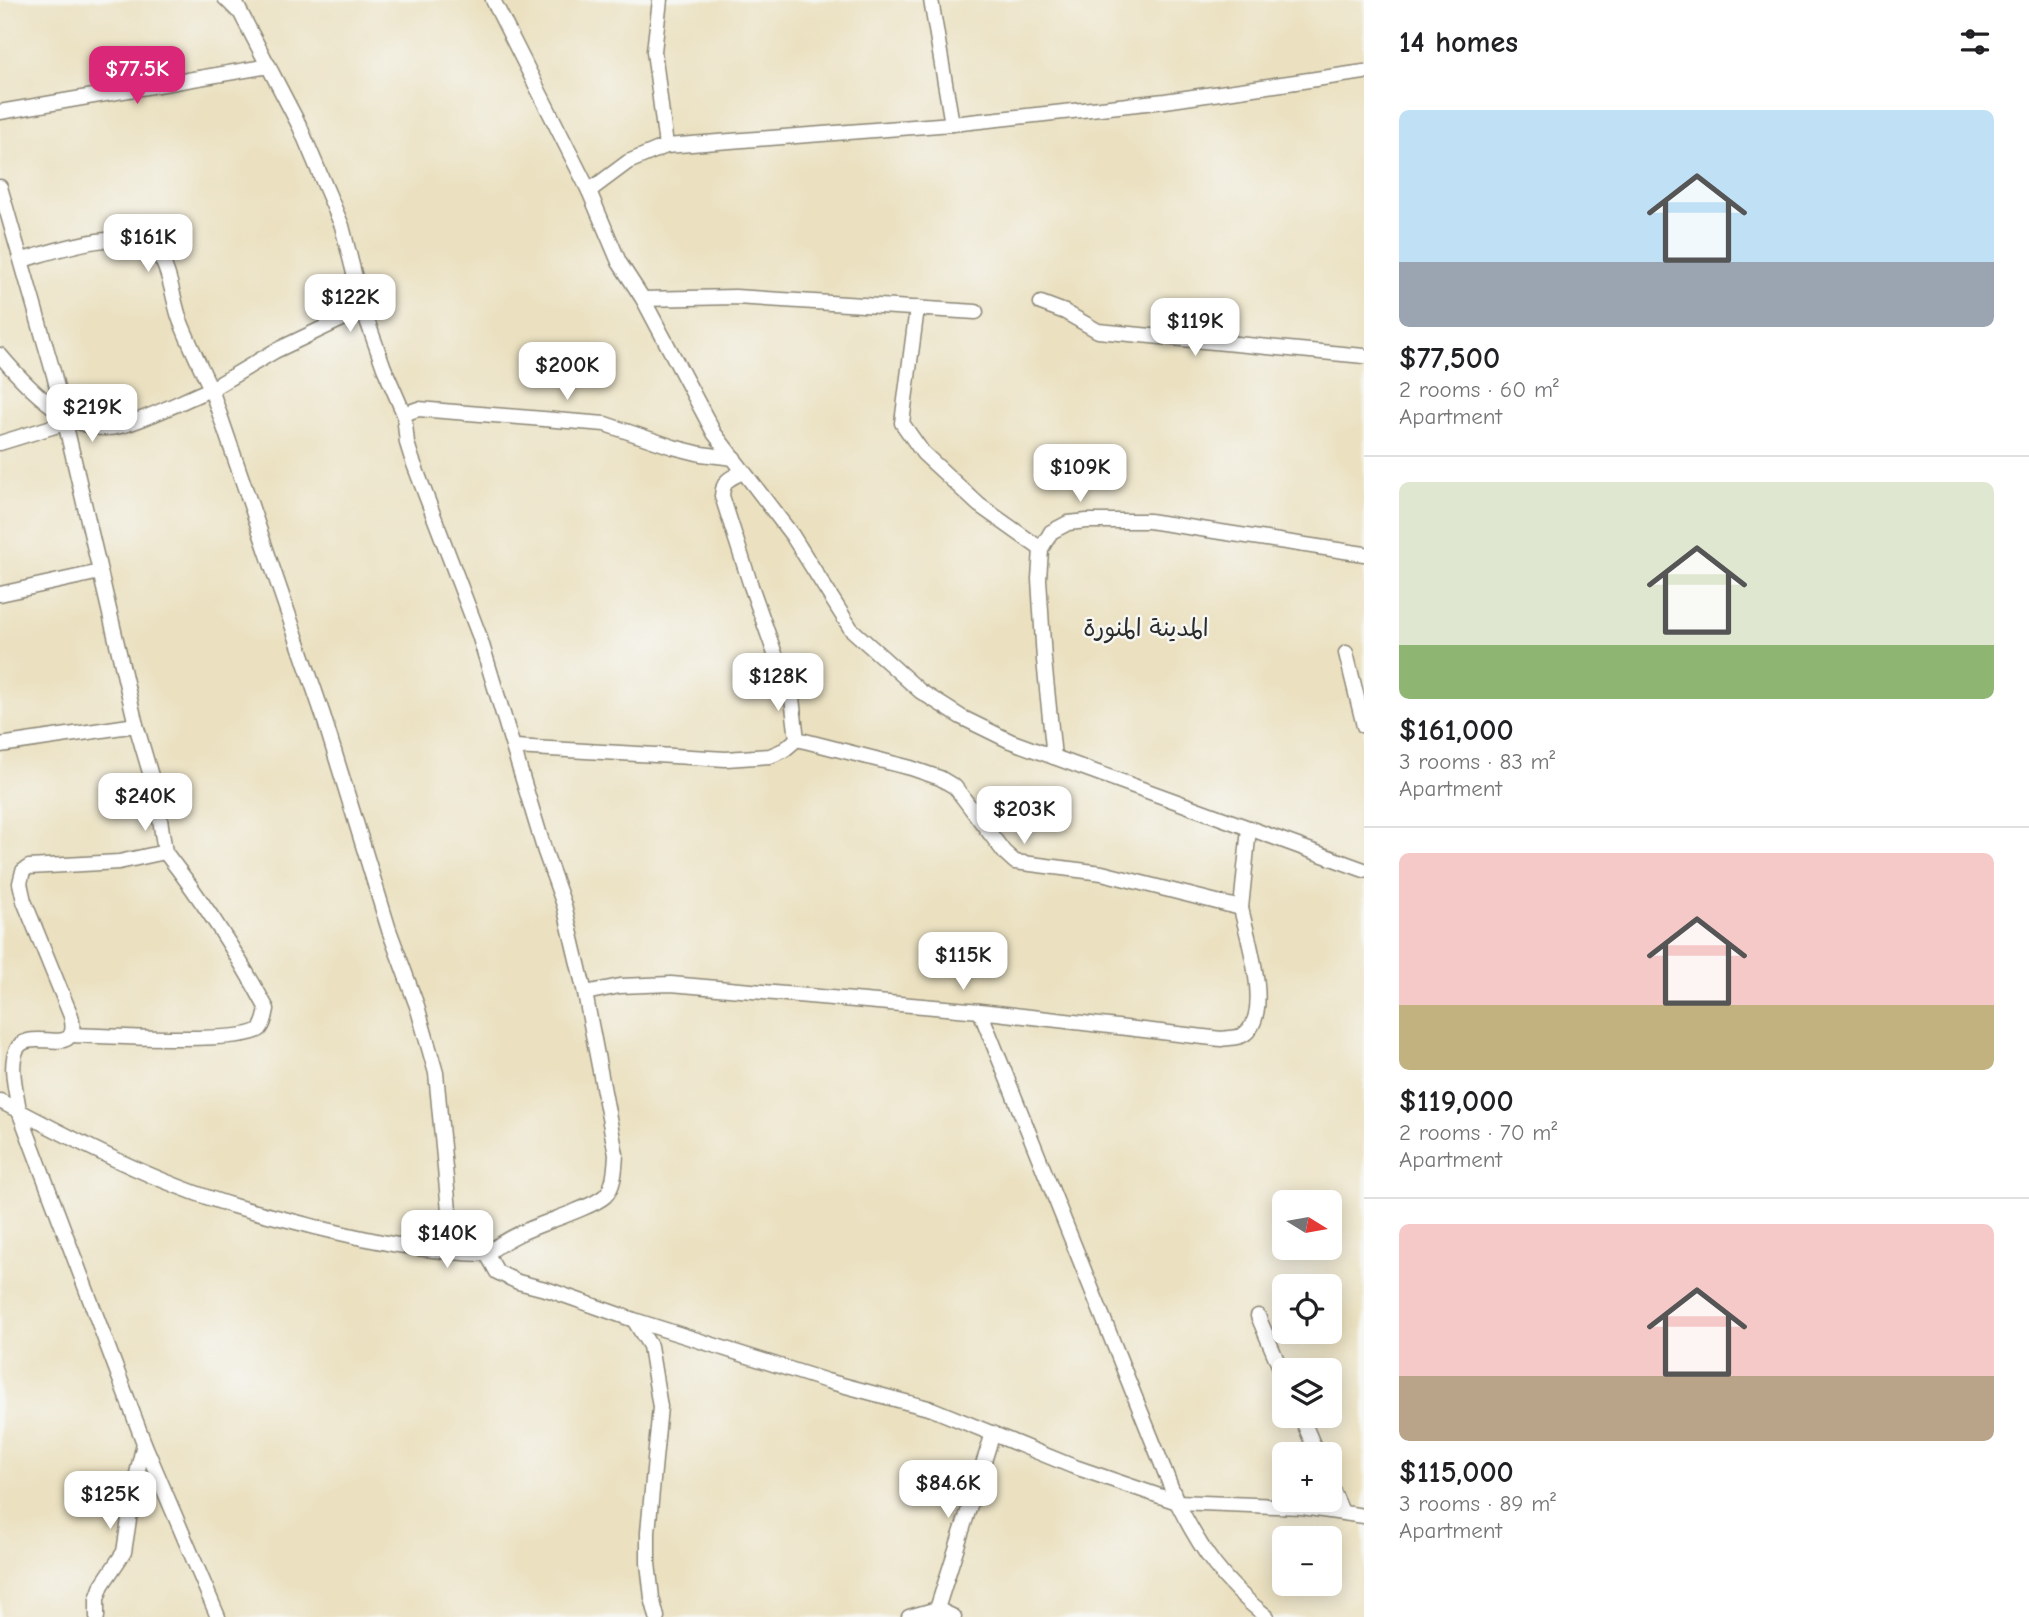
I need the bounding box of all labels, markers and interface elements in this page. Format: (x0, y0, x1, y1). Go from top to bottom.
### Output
icon: filters (1956, 23, 1994, 61)
text: 14 homes (1399, 25, 1518, 60)
pin: $77.5K (80, 46, 194, 106)
text: $77.5K (105, 55, 169, 82)
icon: home (1634, 155, 1760, 281)
pin: $161K (99, 215, 197, 274)
text: $161K (120, 223, 176, 250)
pin: $122K (301, 274, 399, 334)
text: $122K (321, 283, 379, 310)
pin: $119K (1146, 298, 1244, 358)
text: $119K (1167, 307, 1223, 334)
text: $77,500 (1399, 341, 1500, 376)
pin: $200K (518, 342, 616, 402)
text: $200K (535, 351, 599, 378)
text: 2 rooms · 60 m² (1399, 376, 1559, 403)
pin: $219K (43, 384, 141, 444)
text: $219K (62, 393, 122, 420)
text: Apartment (1399, 403, 1502, 430)
pin: $109K (1031, 444, 1129, 504)
text: $109K (1049, 453, 1111, 480)
icon: home (1634, 527, 1760, 653)
district label: المدينة المنورة (1083, 614, 1209, 644)
pin: $128K (729, 654, 827, 713)
text: $128K (748, 662, 808, 689)
text: $161,000 (1399, 713, 1514, 748)
text: 3 rooms · 83 m² (1399, 748, 1555, 775)
pin: $240K (96, 774, 194, 833)
text: Apartment (1399, 775, 1502, 802)
text: $240K (114, 782, 176, 809)
pin: $203K (975, 786, 1073, 846)
text: $203K (993, 795, 1055, 822)
icon: home (1634, 898, 1760, 1024)
pin: $115K (914, 932, 1012, 992)
text: $115K (934, 941, 992, 968)
text: $119,000 (1399, 1084, 1514, 1119)
text: 2 rooms · 70 m² (1399, 1119, 1557, 1146)
text: Apartment (1399, 1146, 1502, 1173)
north arrow (1272, 1190, 1342, 1260)
map controls (1272, 1190, 1342, 1596)
pin: $140K (398, 1210, 496, 1270)
text: $140K (417, 1219, 477, 1246)
icon: home (1634, 1269, 1760, 1395)
button: locate (1272, 1274, 1342, 1344)
button: layers (1272, 1358, 1342, 1428)
button: + (1272, 1442, 1342, 1512)
text: $115,000 (1399, 1455, 1514, 1490)
pin: $84.6K (891, 1460, 1005, 1520)
text: $84.6K (915, 1469, 981, 1496)
pin: $125K (61, 1472, 159, 1531)
text: $125K (80, 1480, 140, 1507)
text: 3 rooms · 89 m² (1399, 1490, 1556, 1517)
text: Apartment (1399, 1517, 1502, 1544)
button: − (1272, 1526, 1342, 1596)

